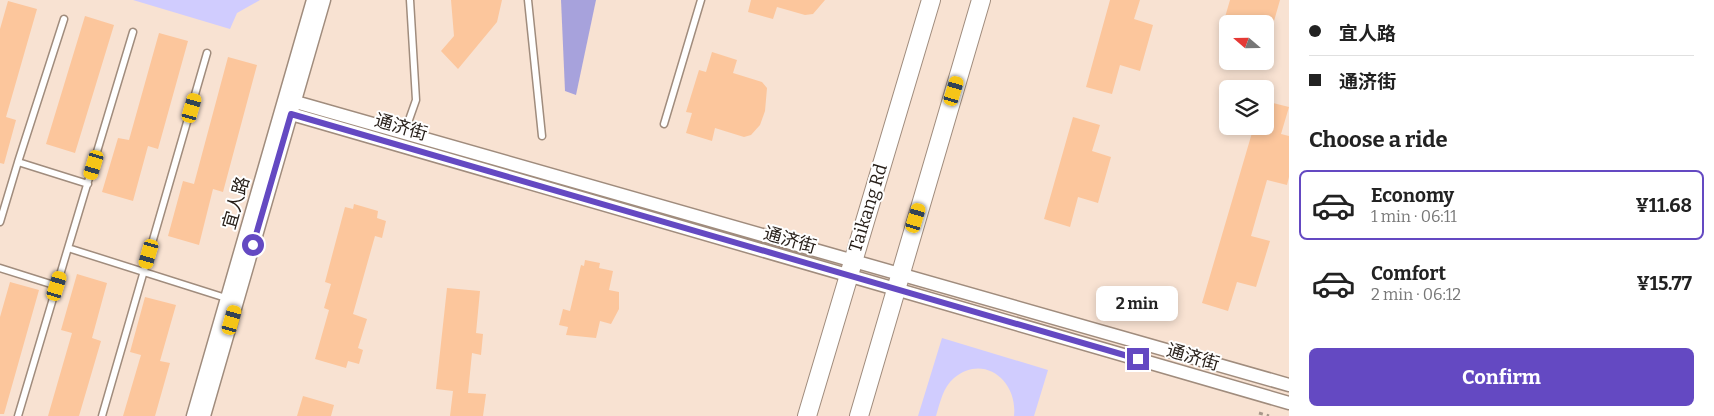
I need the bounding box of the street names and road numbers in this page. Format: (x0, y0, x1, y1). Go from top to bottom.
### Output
street label: 通济街 (372, 109, 430, 145)
street label: Taikang Rd (844, 161, 892, 255)
street label: 宜人路 (218, 174, 254, 232)
street label: 通济街 (761, 222, 819, 258)
street label: 通济街 (1164, 339, 1222, 375)

